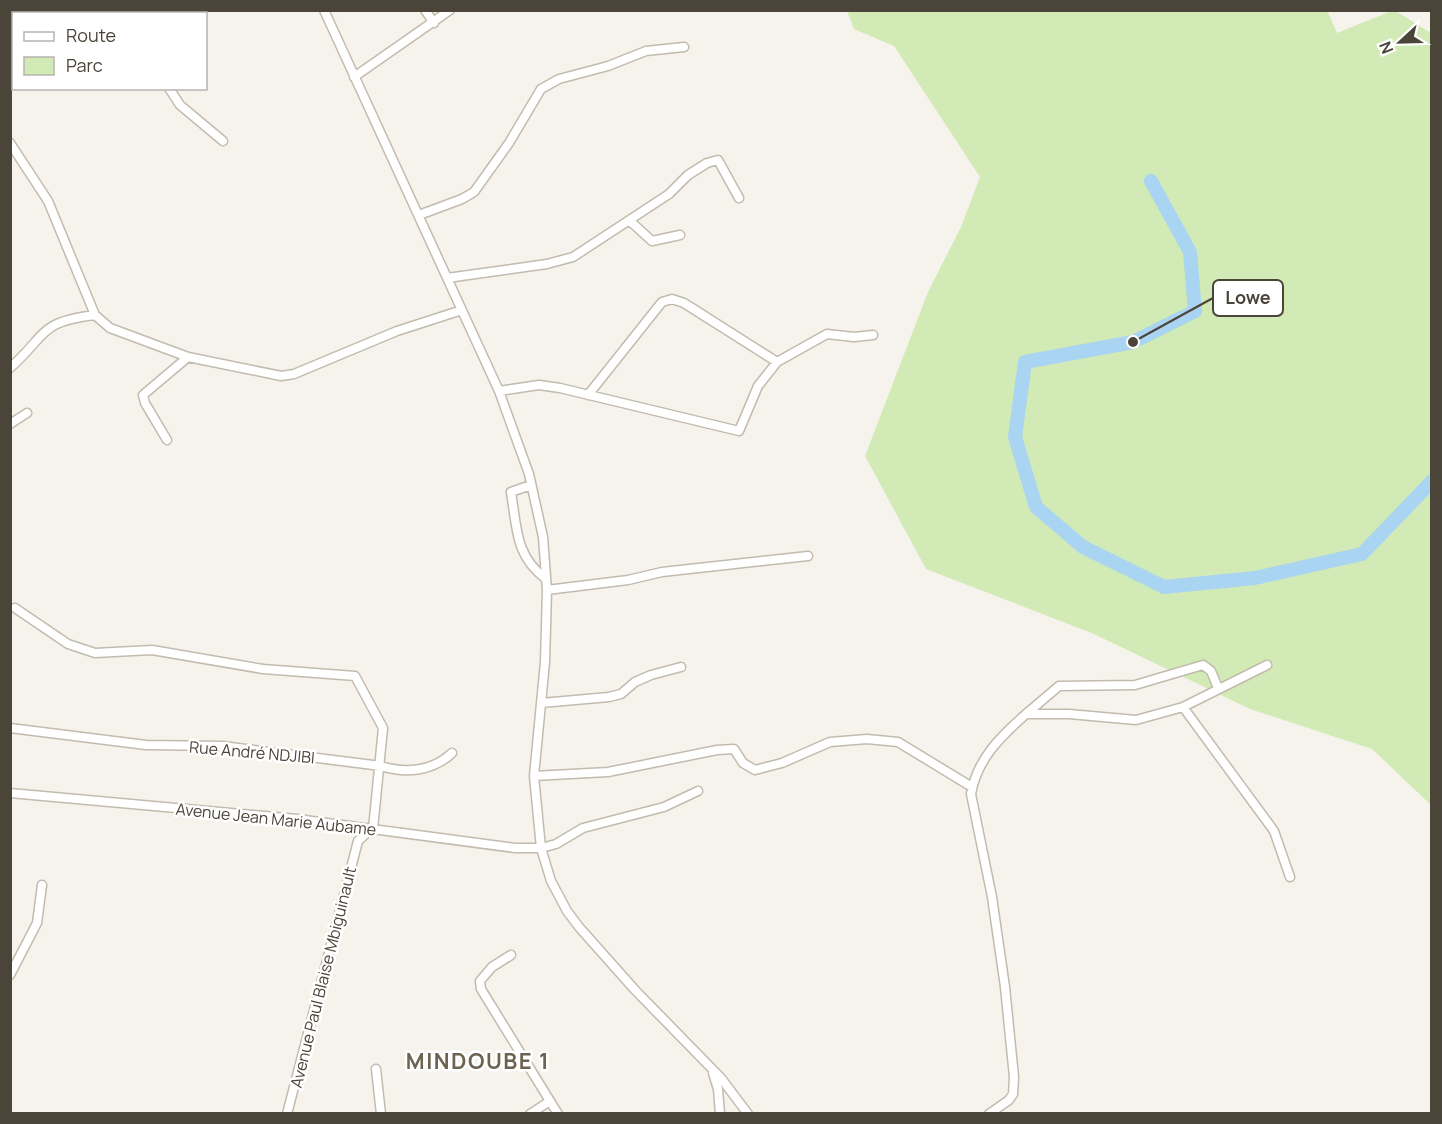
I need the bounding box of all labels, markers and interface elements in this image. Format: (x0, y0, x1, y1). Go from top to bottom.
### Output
legend (12, 12, 207, 90)
north arrow (1370, 12, 1430, 72)
text: Route (66, 23, 116, 47)
text: N (1374, 38, 1398, 57)
text: Parc (66, 53, 103, 77)
callout: Lowe (1213, 280, 1283, 316)
text: Lowe (1225, 285, 1271, 309)
street label: Rue André NDJIBI (188, 736, 316, 768)
street label: Avenue Jean Marie Aubame (175, 798, 377, 840)
street label: Avenue Paul Blaise Mbiguinault (285, 864, 361, 1090)
district label: MINDOUBE 1 (406, 1046, 550, 1076)

